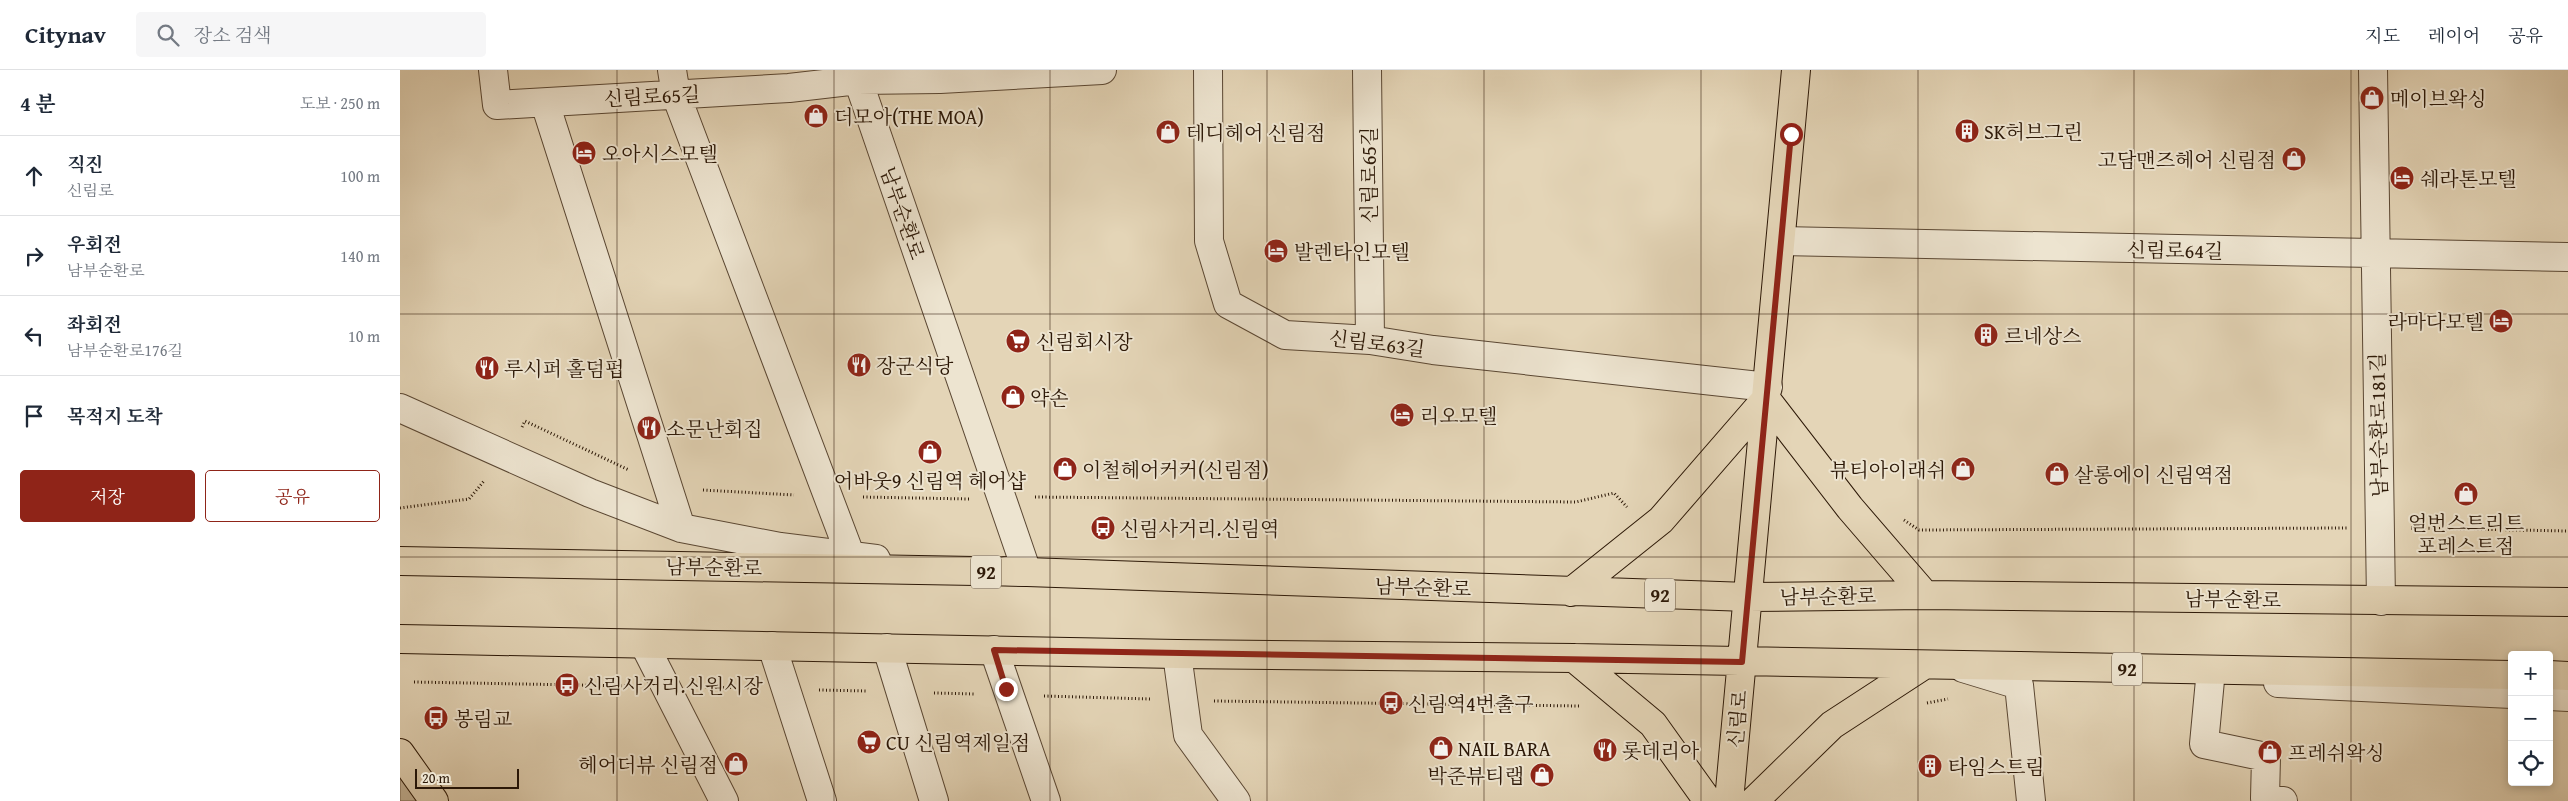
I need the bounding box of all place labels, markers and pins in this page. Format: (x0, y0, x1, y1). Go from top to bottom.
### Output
place label: 메이브왁싱 (2390, 84, 2487, 113)
shop icon: 메이브왁싱 (2359, 85, 2385, 111)
place label: 더모아(THE MOA) (834, 102, 984, 131)
shop icon: 더모아(THE MOA) (803, 103, 829, 129)
place label: SK허브그린 (1984, 117, 2083, 146)
place label: 테디헤어 신림점 (1186, 118, 1326, 147)
building icon: SK허브그린 (1954, 118, 1980, 144)
shop icon: 테디헤어 신림점 (1155, 119, 1181, 145)
place label: 오아시스모텔 (602, 139, 718, 168)
hotel icon: 오아시스모텔 (571, 140, 597, 166)
place label: 고담맨즈헤어 신림점 (2098, 145, 2276, 174)
shop icon: 고담맨즈헤어 신림점 (2281, 146, 2307, 172)
place label: 쉐라톤모텔 (2420, 164, 2517, 193)
hotel icon: 쉐라톤모텔 (2389, 165, 2415, 191)
place label: 발렌타인모텔 (1294, 237, 1410, 266)
hotel icon: 발렌타인모텔 (1263, 238, 1289, 264)
place label: 라마다모텔 (2387, 307, 2484, 336)
hotel icon: 라마다모텔 (2488, 308, 2514, 334)
place label: 르네상스 (2004, 321, 2081, 350)
building icon: 르네상스 (1973, 322, 1999, 348)
place label: 신림회시장 (1036, 327, 1133, 356)
supermarket icon: 신림회시장 (1005, 328, 1031, 354)
place label: 장군식당 (876, 351, 954, 380)
restaurant icon: 장군식당 (846, 352, 872, 378)
place label: 루시퍼 홀덤펍 (504, 354, 624, 383)
restaurant icon: 루시퍼 홀덤펍 (474, 355, 500, 381)
place label: 약손 (1030, 383, 1069, 412)
shop icon: 약손 (1000, 384, 1026, 410)
place label: 리오모텔 (1420, 401, 1497, 430)
hotel icon: 리오모텔 (1389, 402, 1415, 428)
place label: 소문난회집 (666, 414, 763, 443)
restaurant icon: 소문난회집 (636, 415, 662, 441)
shop icon: 어바웃9 신림역 헤어샵 (917, 439, 943, 465)
place label: 이철헤어커커(신림점) (1082, 455, 1269, 484)
place label: 뷰티아이래쉬 (1830, 455, 1946, 484)
shop icon: 이철헤어커커(신림점) (1052, 456, 1078, 482)
shop icon: 뷰티아이래쉬 (1950, 456, 1976, 482)
place label: 살롱에이 신림역점 (2074, 460, 2233, 489)
shop icon: 살롱에이 신림역점 (2044, 461, 2070, 487)
place label: 어바웃9 신림역 헤어샵 (834, 466, 1027, 495)
shop icon: 얼번스트리트 포레스트점 (2453, 481, 2479, 507)
place label: 얼번스트리트 포레스트점 (2408, 508, 2524, 560)
place label: 신림사거리.신림역 (1120, 514, 1279, 543)
bus stop icon: 신림사거리.신림역 (1090, 515, 1116, 541)
place label: 신림사거리.신원시장 (584, 671, 763, 700)
bus stop icon: 신림사거리.신원시장 (554, 672, 580, 698)
place label: 신림역4번출구 (1408, 689, 1534, 718)
bus stop icon: 신림역4번출구 (1378, 690, 1404, 716)
place label: 봉림교 (454, 704, 513, 733)
bus stop icon: 봉림교 (423, 705, 449, 731)
place label: CU 신림역제일점 (886, 728, 1030, 757)
supermarket icon: CU 신림역제일점 (856, 729, 882, 755)
place label: NAIL BARA (1458, 734, 1551, 763)
shop icon: NAIL BARA (1428, 735, 1454, 761)
place label: 롯데리아 (1622, 736, 1700, 765)
restaurant icon: 롯데리아 (1592, 737, 1618, 763)
place label: 프레쉬왁싱 (2288, 738, 2385, 767)
shop icon: 프레쉬왁싱 (2257, 739, 2283, 765)
place label: 헤어더뷰 신림점 (578, 750, 718, 779)
shop icon: 헤어더뷰 신림점 (723, 751, 749, 777)
place label: 타임스트림 (1948, 752, 2045, 781)
building icon: 타임스트림 (1917, 753, 1943, 779)
place label: 박준뷰티랩 (1427, 761, 1524, 790)
shop icon: 박준뷰티랩 (1529, 762, 1555, 788)

